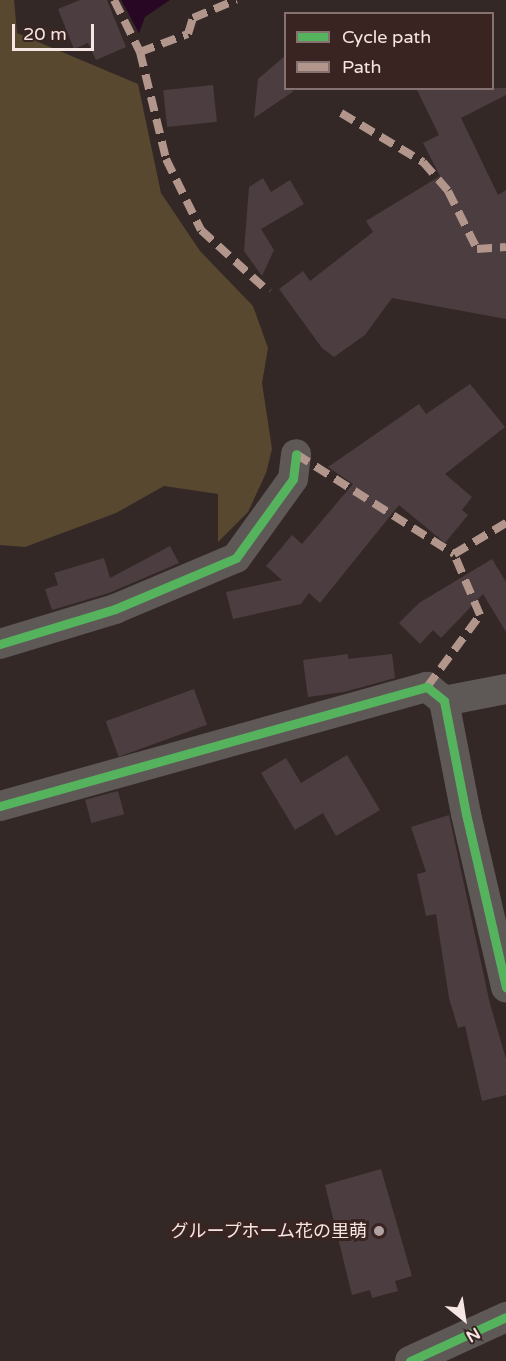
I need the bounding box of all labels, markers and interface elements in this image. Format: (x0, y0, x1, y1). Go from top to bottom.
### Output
scale bar (15, 12, 98, 50)
legend (284, 12, 494, 90)
text: 20 m (23, 23, 67, 45)
text: Cycle path (342, 26, 431, 48)
text: Path (342, 56, 381, 78)
place label: グループホーム花の里萌 (169, 1220, 367, 1242)
marker: グループホーム花の里萌 (372, 1224, 386, 1238)
north arrow (434, 1289, 494, 1349)
text: N (462, 1323, 484, 1346)

